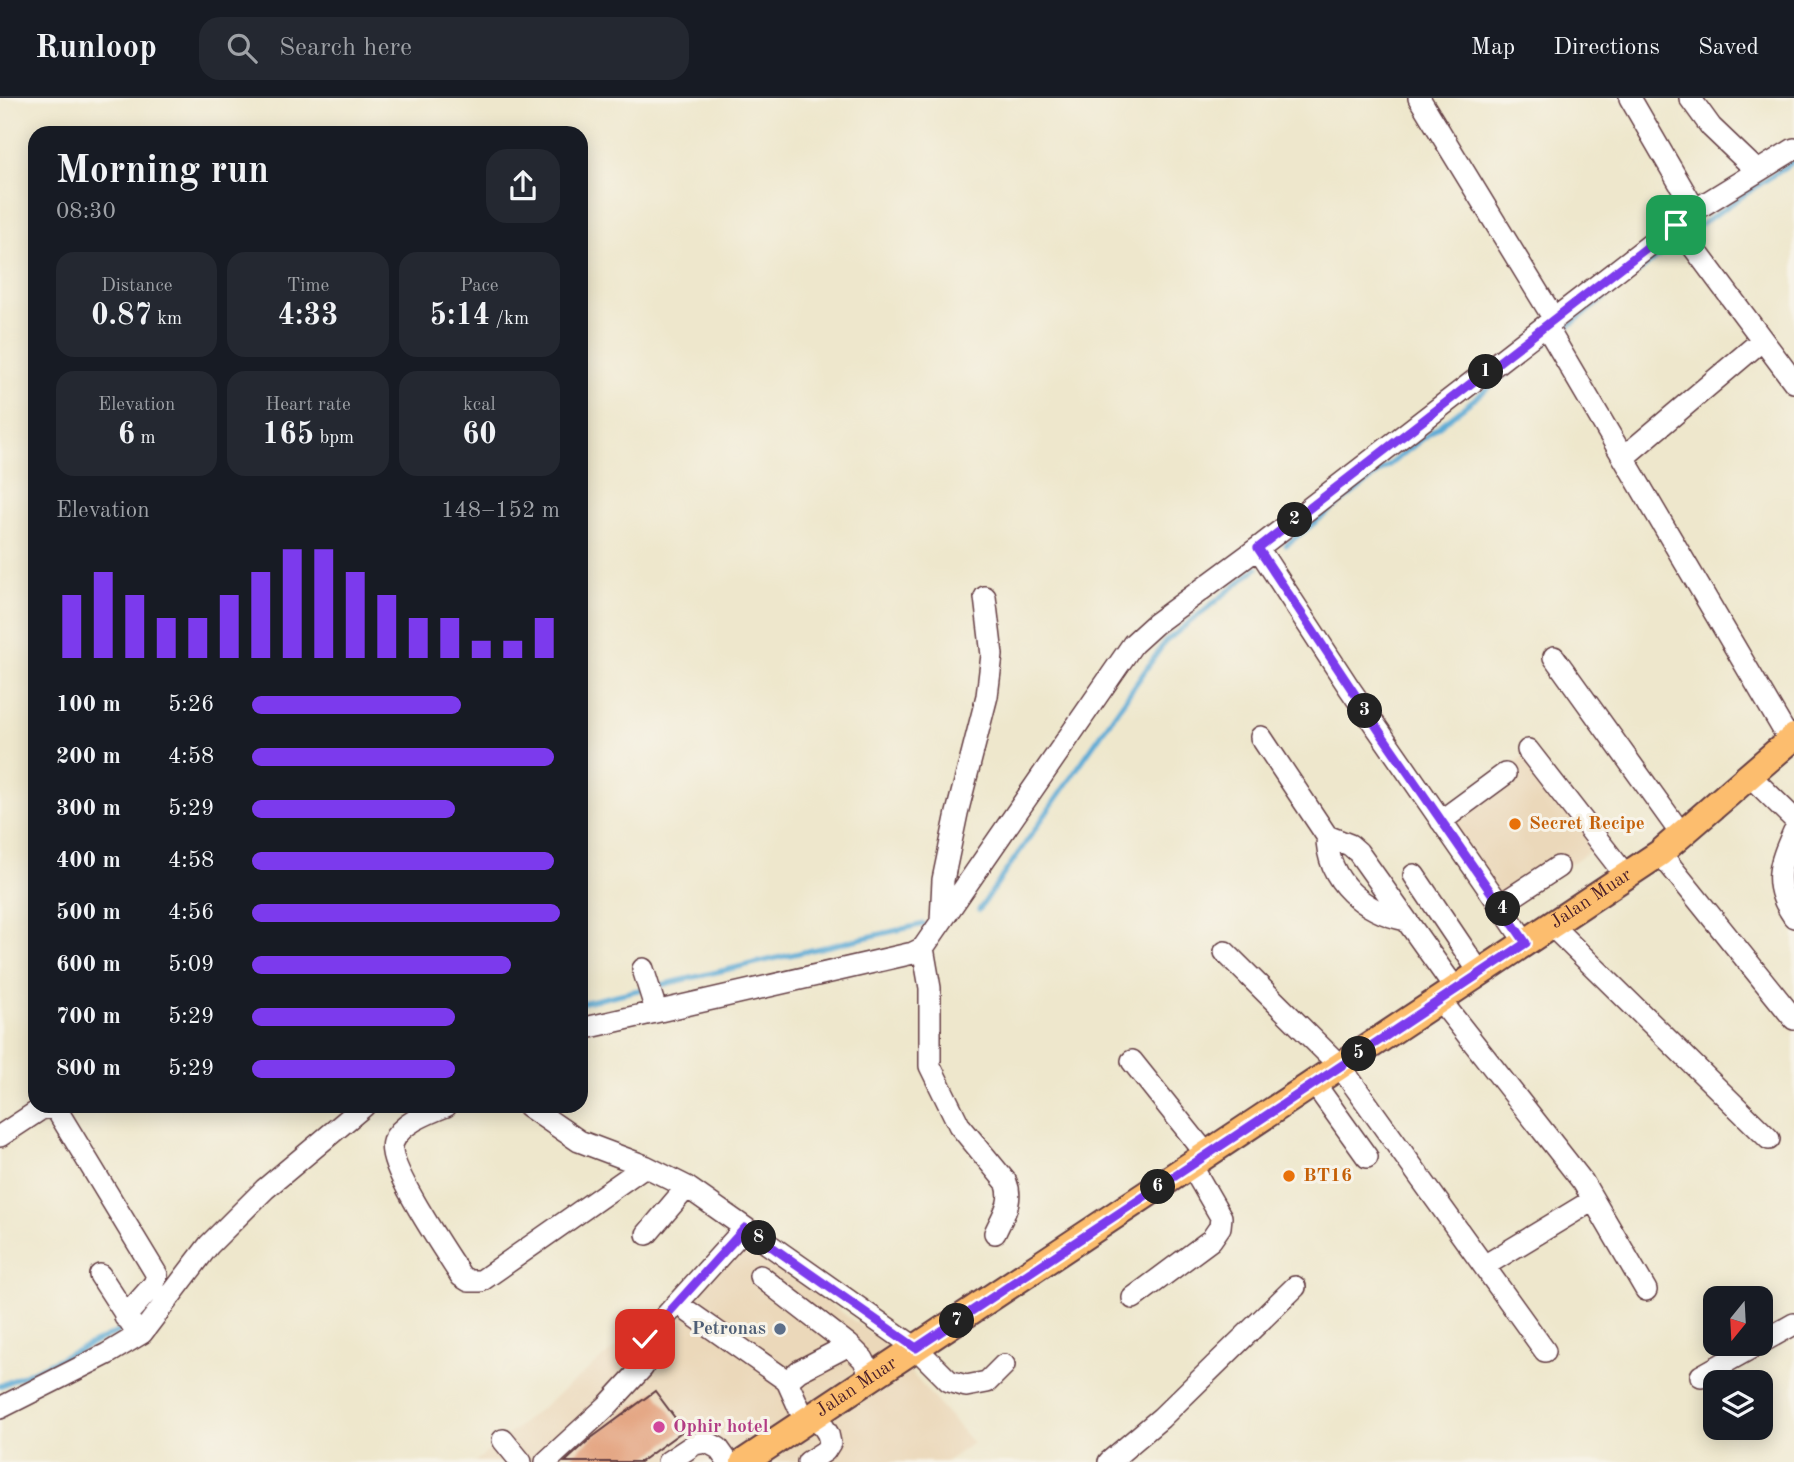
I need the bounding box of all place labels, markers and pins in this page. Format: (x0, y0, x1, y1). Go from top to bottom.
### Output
pin (1646, 195, 1706, 255)
pin: 1 (1468, 354, 1504, 390)
pin: 2 (1278, 502, 1312, 538)
pin: 3 (1348, 694, 1382, 728)
place label: Secret Recipe (1529, 815, 1645, 834)
marker: Secret Recipe (1507, 816, 1523, 832)
pin: 4 (1486, 892, 1520, 926)
pin: 5 (1342, 1037, 1376, 1072)
place label: BT16 (1303, 1167, 1352, 1186)
marker: BT16 (1281, 1168, 1297, 1184)
pin: 6 (1140, 1170, 1176, 1204)
pin: 8 (742, 1220, 776, 1256)
pin: 7 (940, 1304, 974, 1338)
pin (615, 1309, 675, 1369)
place label: Petronas (692, 1320, 766, 1339)
marker: Petronas (772, 1321, 788, 1337)
place label: Ophir hotel (673, 1418, 769, 1437)
marker: Ophir hotel (651, 1419, 667, 1435)

